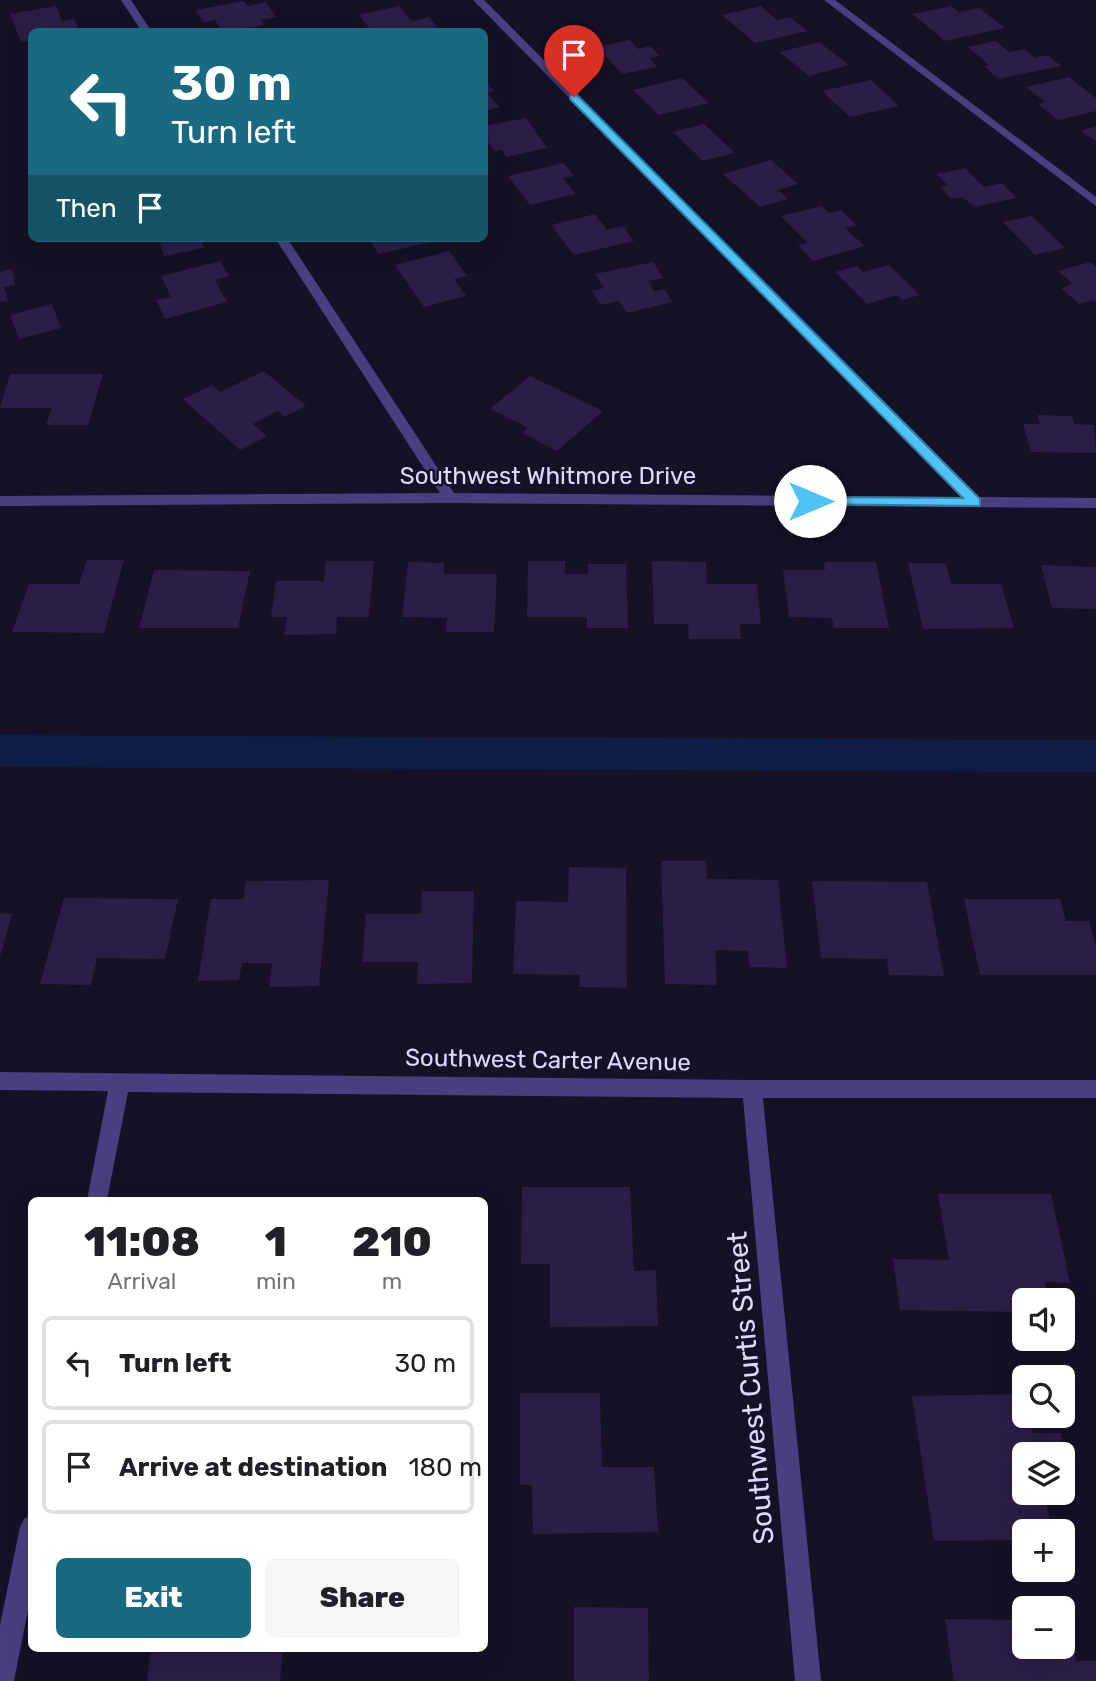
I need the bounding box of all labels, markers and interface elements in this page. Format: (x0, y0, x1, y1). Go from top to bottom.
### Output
pin (544, 25, 604, 97)
icon: arrive (555, 36, 593, 74)
text: 30 m (171, 54, 292, 112)
icon: left (56, 56, 147, 147)
text: Turn left (171, 113, 296, 151)
icon: arrive (131, 189, 169, 227)
text: Then (56, 193, 117, 224)
street label: Southwest Whitmore Drive (400, 462, 696, 490)
position arrow (773, 464, 847, 538)
street label: Southwest Carter Avenue (405, 1044, 691, 1076)
text: 11:08 (84, 1217, 200, 1267)
text: 1 (265, 1217, 287, 1267)
text: 210 (352, 1217, 432, 1267)
street label: Southwest Curtis Street (720, 1230, 781, 1546)
text: Arrival (107, 1267, 176, 1295)
text: min (256, 1267, 296, 1295)
text: m (382, 1267, 402, 1295)
map controls (1012, 1288, 1075, 1659)
button: sound (1012, 1288, 1075, 1351)
icon: left (60, 1344, 98, 1382)
text: Turn left (119, 1348, 231, 1379)
text: 30 m (394, 1348, 456, 1379)
button: search (1012, 1365, 1075, 1428)
button: layers (1012, 1442, 1075, 1505)
icon: arrive (60, 1448, 98, 1486)
text: Arrive at destination (119, 1452, 387, 1483)
text: 180 m (408, 1452, 482, 1483)
button: + (1012, 1519, 1075, 1582)
button: Exit (56, 1558, 251, 1638)
button: Share (265, 1558, 460, 1638)
button: − (1012, 1596, 1075, 1659)

